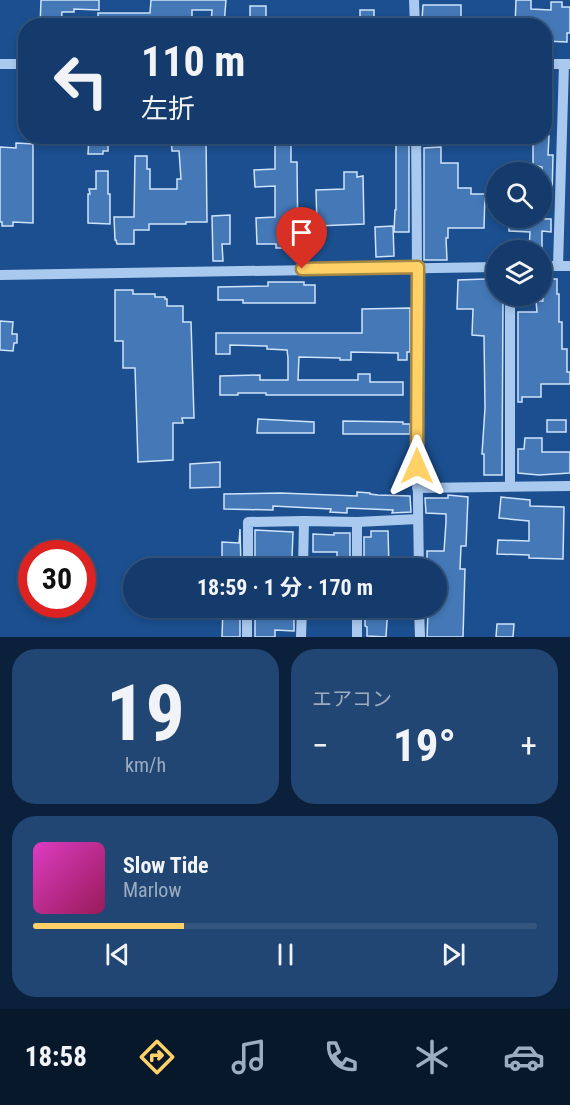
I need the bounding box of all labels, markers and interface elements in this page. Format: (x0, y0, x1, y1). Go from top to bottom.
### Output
text: 110 m (141, 37, 246, 86)
icon: left (42, 42, 120, 120)
text: 左折 (141, 93, 195, 125)
map controls (486, 162, 552, 306)
button: search (486, 162, 552, 228)
pin (276, 207, 327, 269)
icon: arrive (285, 216, 318, 249)
button: layers (486, 240, 552, 306)
position arrow (385, 434, 449, 498)
speed limit sign: 30 (18, 540, 96, 618)
text: 18:59 · 1 分 · 170 m (197, 575, 373, 600)
text: 19 (106, 668, 185, 759)
text: エアコン (312, 687, 392, 711)
text: 19° (393, 719, 456, 772)
text: − (312, 726, 329, 765)
text: + (521, 726, 537, 765)
text: km/h (125, 753, 166, 777)
text: Slow Tide (123, 853, 209, 878)
text: Marlow (123, 878, 181, 902)
icon: previous (101, 938, 134, 971)
icon: pause (269, 938, 302, 971)
icon: next (437, 938, 470, 971)
icon: directions (136, 1036, 178, 1078)
icon: music (228, 1036, 270, 1078)
icon: phone (320, 1036, 362, 1078)
icon: climate (411, 1036, 453, 1078)
icon: car (503, 1036, 545, 1078)
text: 18:58 (25, 1041, 87, 1073)

